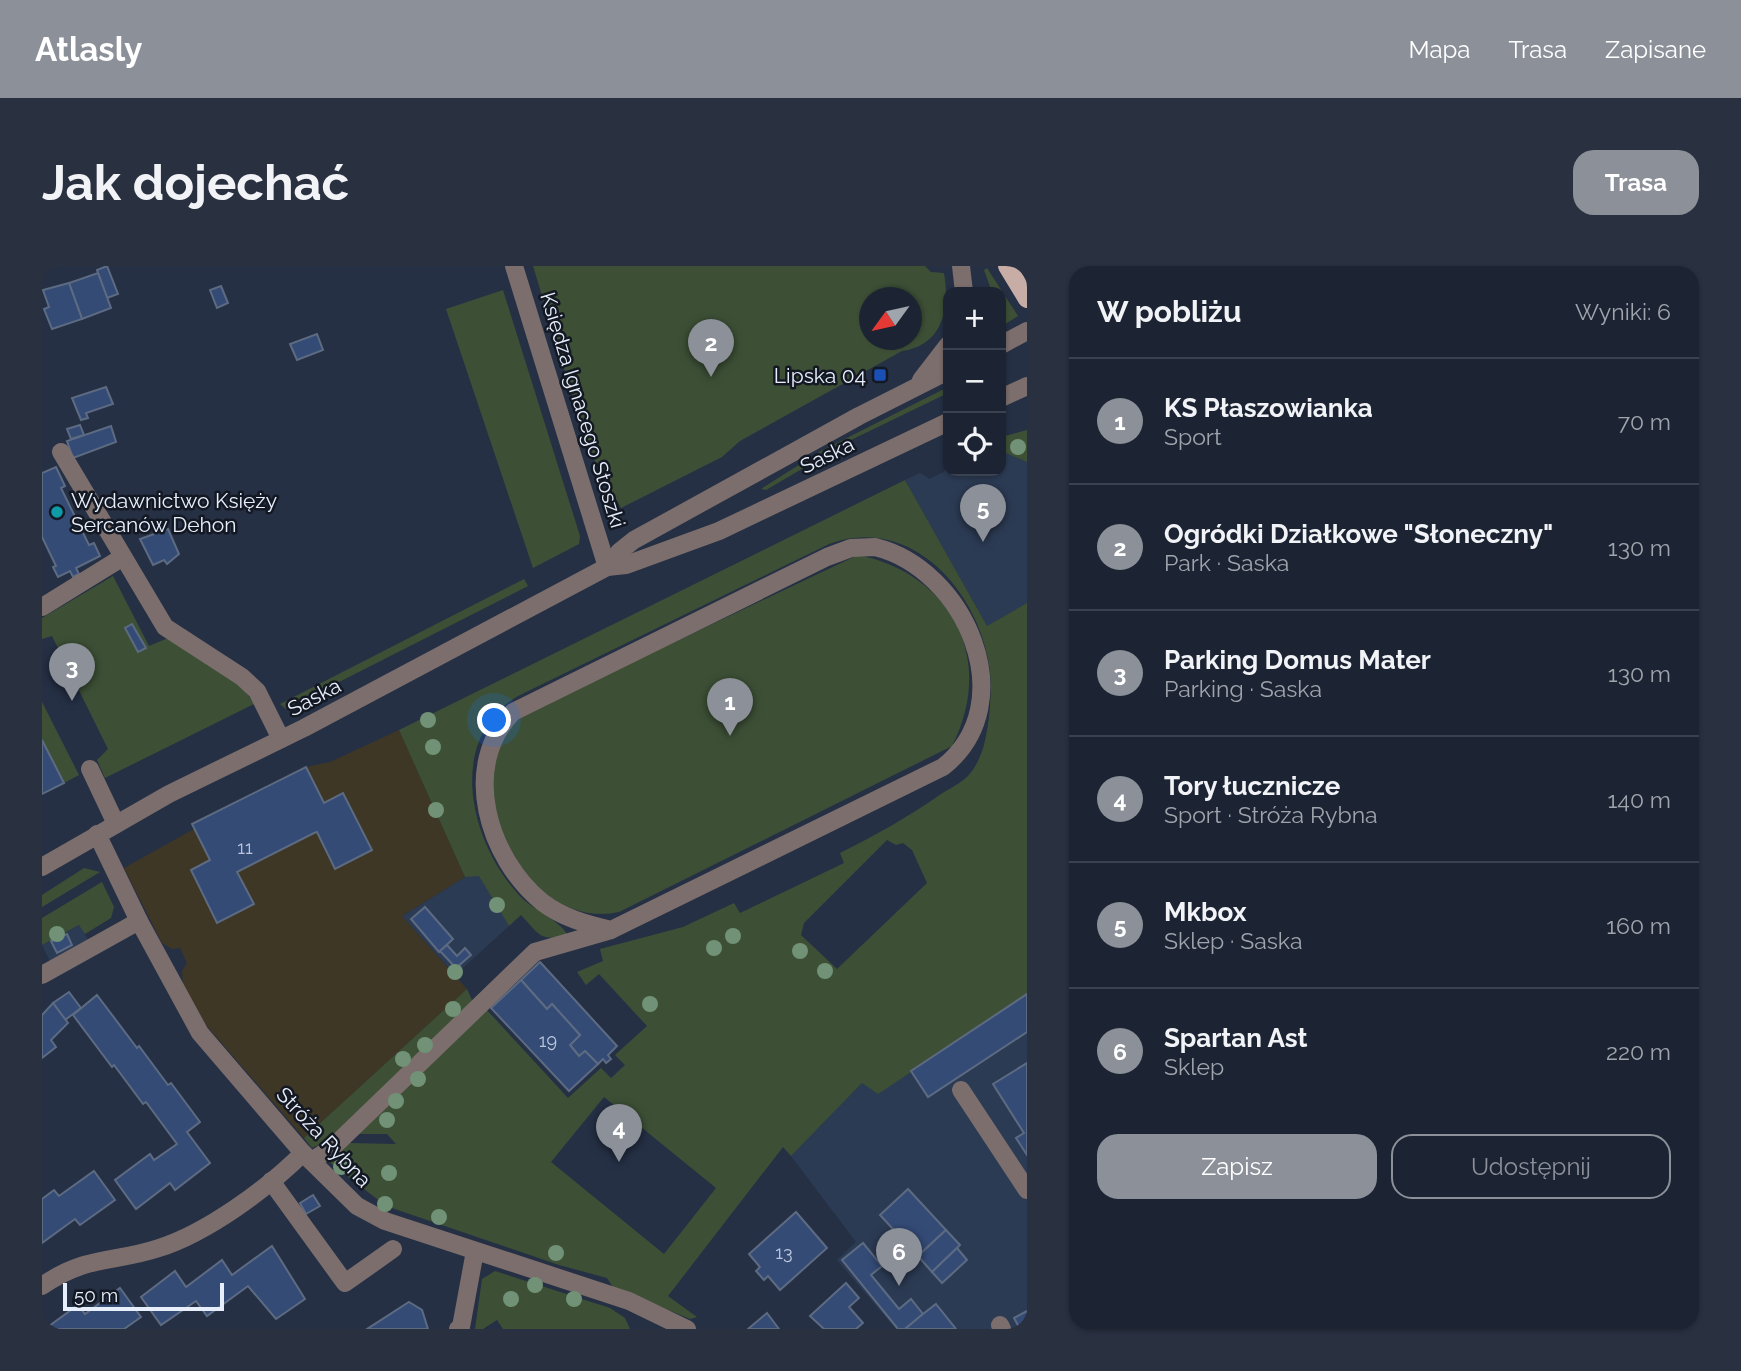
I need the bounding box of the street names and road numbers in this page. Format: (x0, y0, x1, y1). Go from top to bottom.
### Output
street label: Księdza Ignacego Stoszki (535, 289, 631, 531)
street label: Saska (796, 431, 858, 479)
street label: Saska (283, 673, 345, 721)
street label: Stróża Rybna (271, 1082, 377, 1192)

